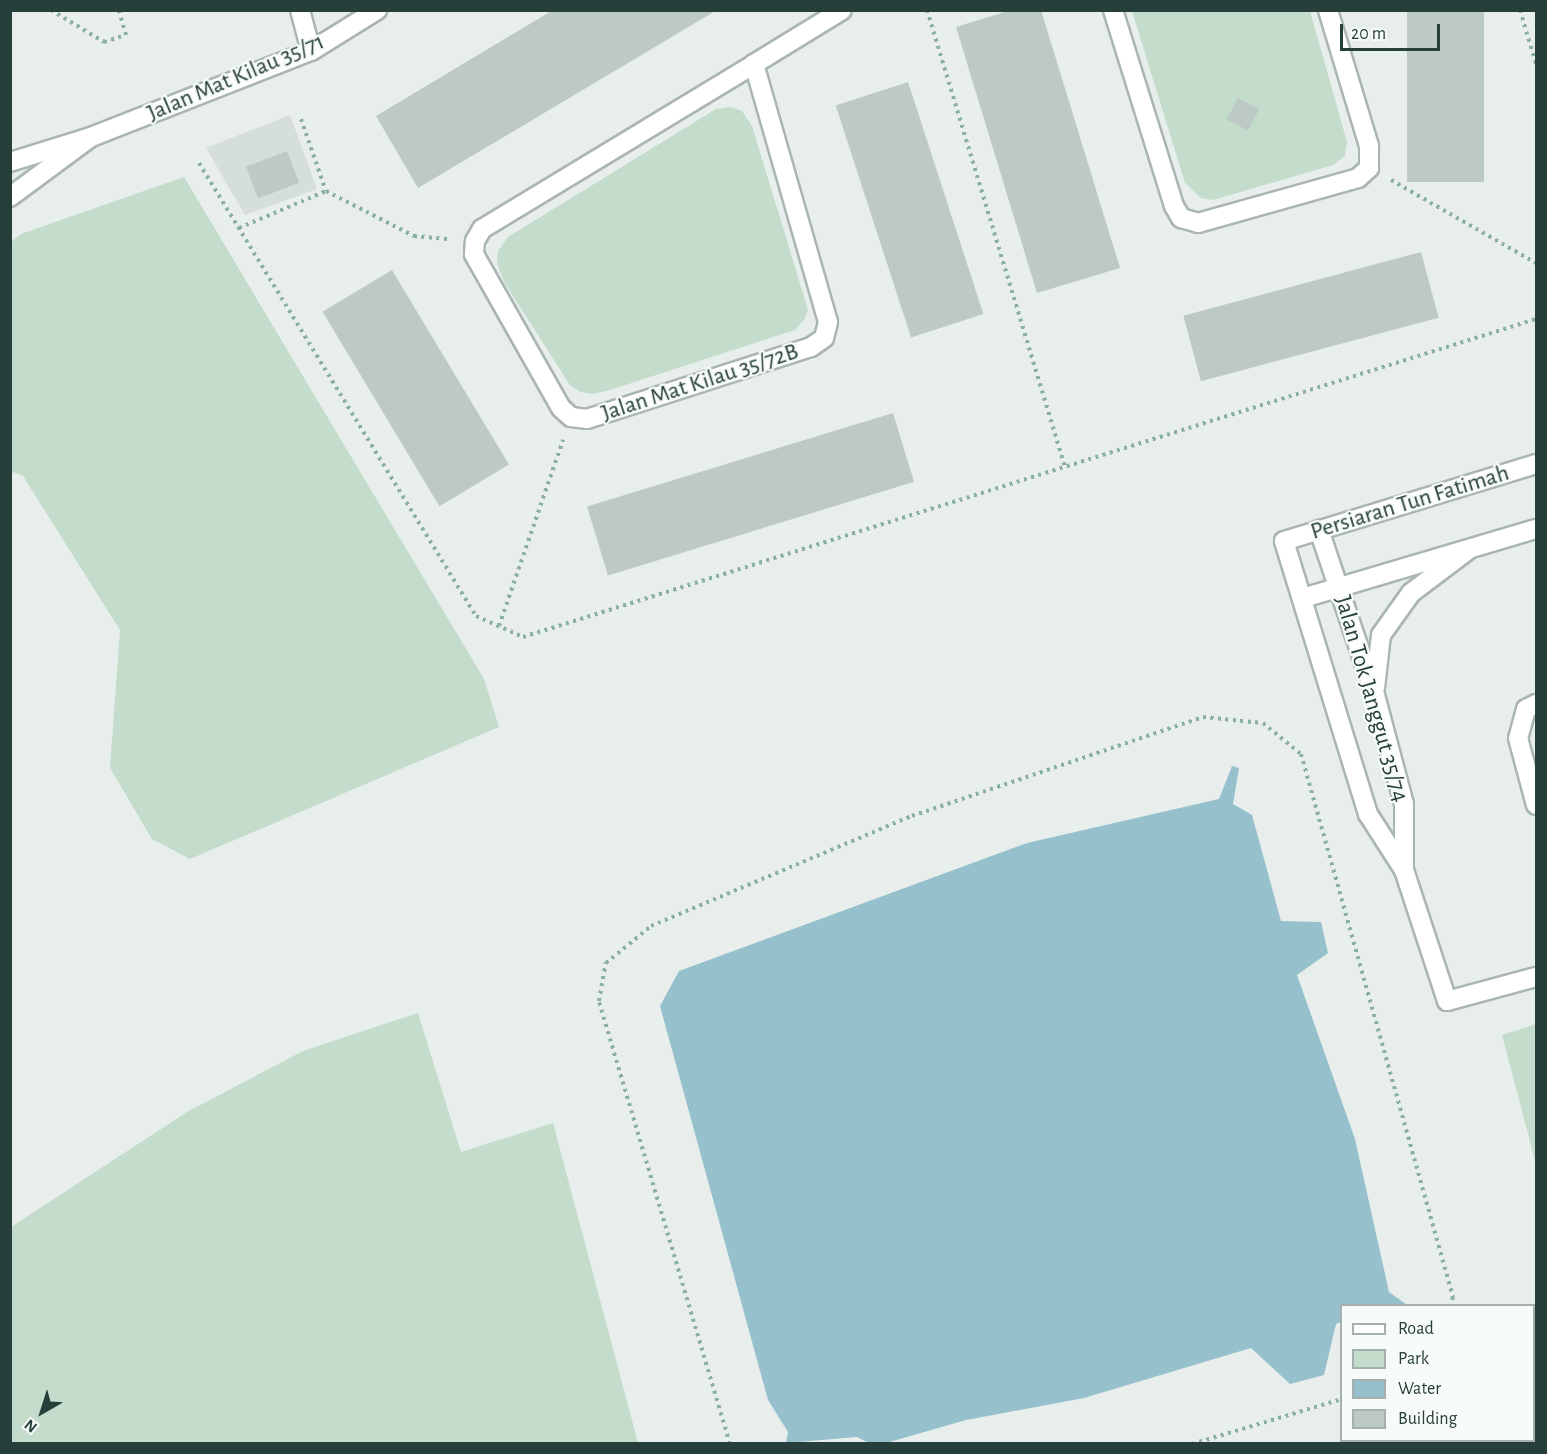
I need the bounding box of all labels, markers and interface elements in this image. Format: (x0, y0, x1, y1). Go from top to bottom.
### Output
scale bar (1343, 12, 1444, 50)
text: 20 m (1351, 25, 1386, 43)
street label: Jalan Mat Kilau 35/71 (143, 28, 329, 128)
street label: Jalan Mat Kilau 35/72B (598, 338, 802, 428)
street label: Persiaran Tun Fatimah (1307, 459, 1513, 547)
street label: Jalan Tok Janggut 35/74 (1328, 592, 1414, 806)
legend (1340, 1304, 1535, 1442)
text: Road (1398, 1320, 1434, 1338)
text: Park (1398, 1350, 1429, 1368)
text: Water (1398, 1380, 1441, 1398)
north arrow (12, 1382, 72, 1442)
text: Building (1398, 1410, 1457, 1428)
text: N (21, 1416, 40, 1436)

